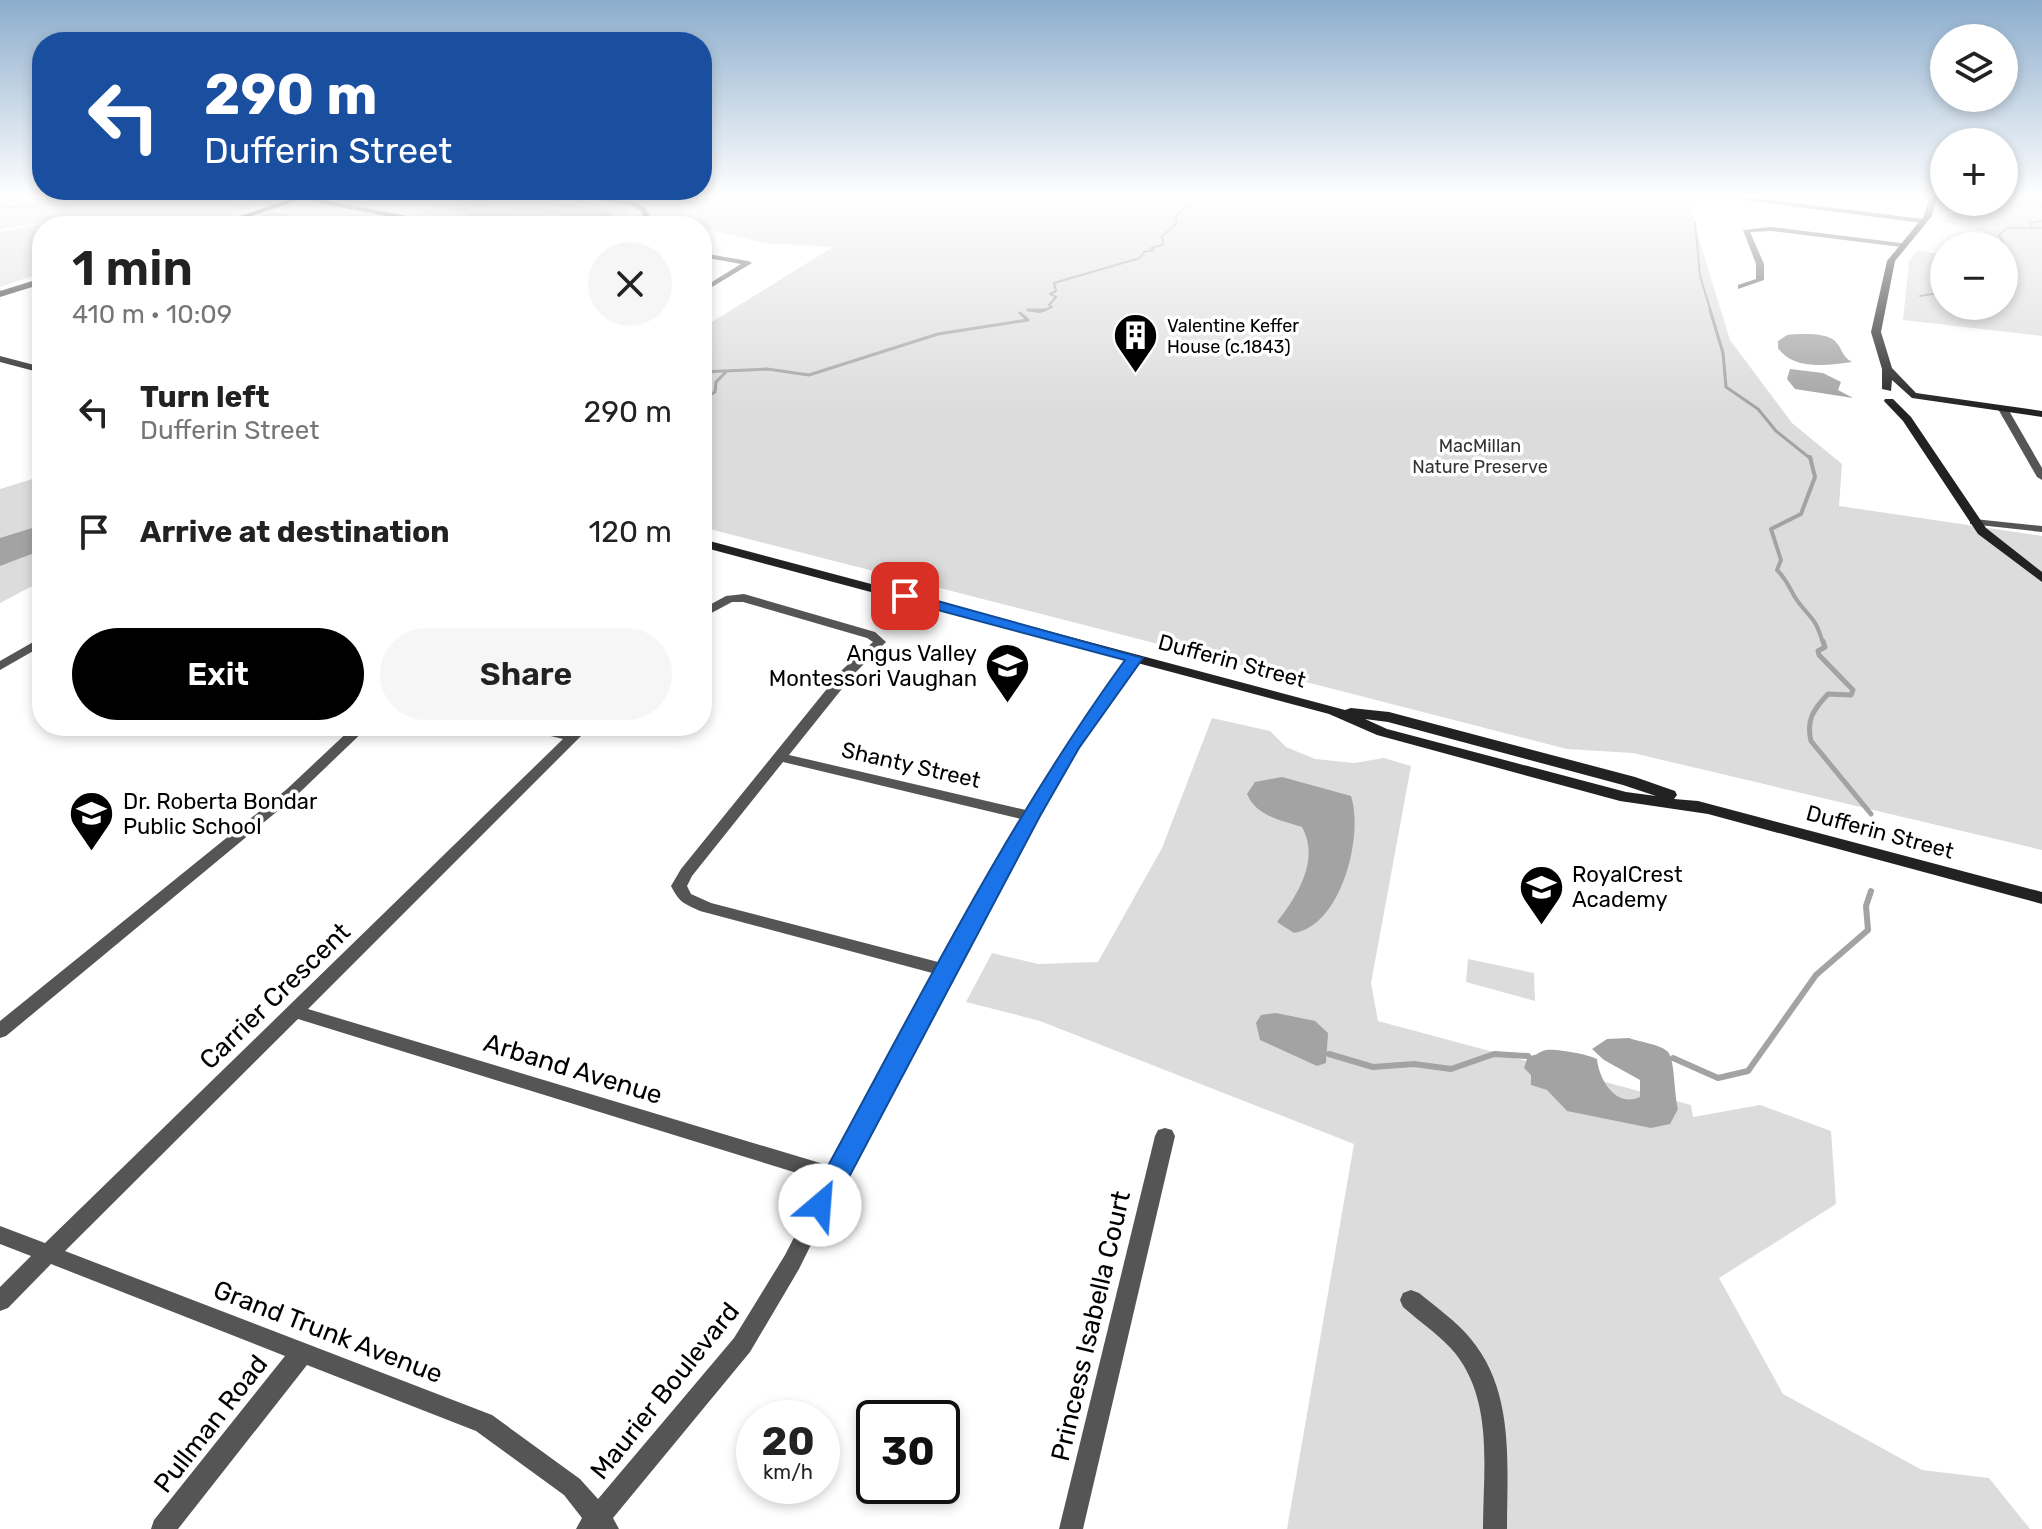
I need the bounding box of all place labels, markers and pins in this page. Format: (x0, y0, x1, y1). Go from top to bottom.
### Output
building icon: Valentine Keffer House (c.1843) (1112, 312, 1160, 375)
place label: Valentine Keffer House (c.1843) (1167, 315, 1299, 358)
pin (871, 562, 939, 630)
place label: Angus Valley Montessori Vaughan (769, 640, 977, 692)
school or university icon: Angus Valley Montessori Vaughan (984, 642, 1032, 705)
place label: Dr. Roberta Bondar Public School (123, 788, 318, 840)
school or university icon: Dr. Roberta Bondar Public School (68, 790, 116, 853)
place label: RoyalCrest Academy (1572, 861, 1683, 913)
school or university icon: RoyalCrest Academy (1517, 863, 1565, 926)

